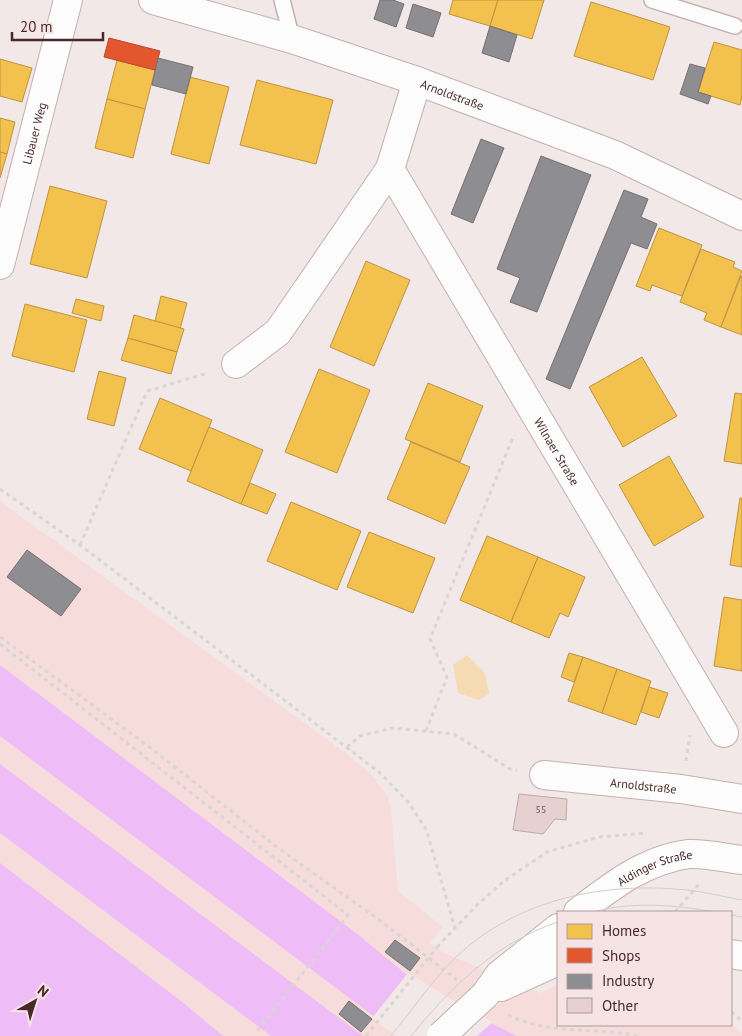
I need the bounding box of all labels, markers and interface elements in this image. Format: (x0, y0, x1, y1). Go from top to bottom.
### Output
scale bar (12, 10, 104, 42)
text: 20 m (20, 17, 53, 36)
street label: Arnoldstraße (419, 76, 486, 113)
street label: Libauer Weg (19, 101, 49, 166)
street label: Wilnaer Straße (531, 415, 583, 488)
street label: Arnoldstraße (610, 774, 677, 796)
house number: 55 (536, 803, 546, 816)
street label: Aldinger Straße (614, 846, 693, 889)
legend (557, 911, 732, 1026)
text: Homes (602, 921, 646, 940)
text: Shops (602, 946, 641, 965)
text: Industry (602, 971, 654, 990)
north arrow (10, 976, 60, 1026)
text: N (34, 981, 52, 1001)
text: Other (602, 996, 638, 1015)

